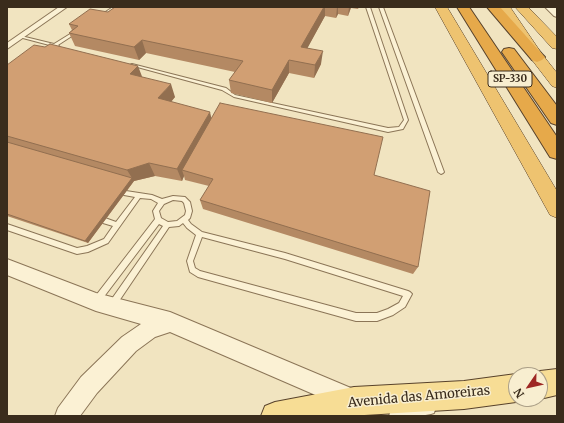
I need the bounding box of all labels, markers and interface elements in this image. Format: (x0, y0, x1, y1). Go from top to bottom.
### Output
road number: SP-330 (488, 71, 532, 87)
north arrow (508, 367, 548, 407)
street label: Avenida das Amoreiras (347, 383, 491, 411)
text: N (511, 386, 527, 401)

